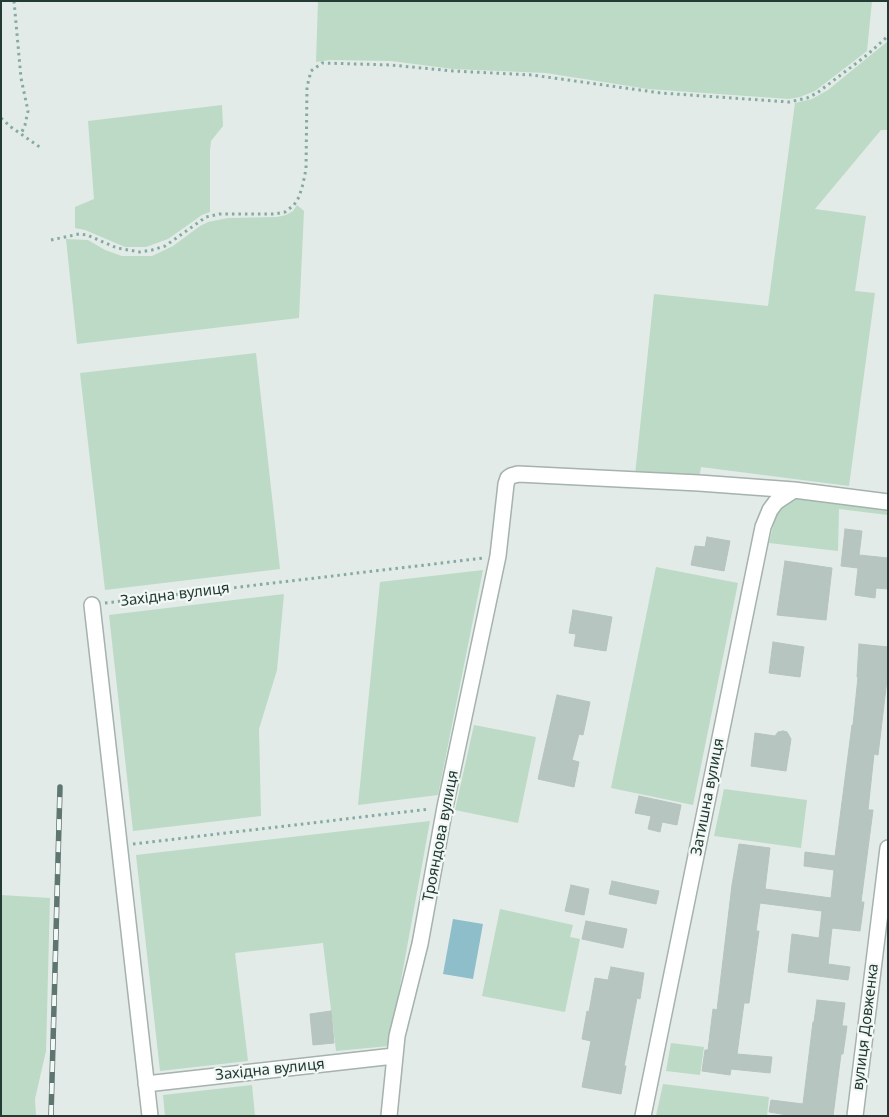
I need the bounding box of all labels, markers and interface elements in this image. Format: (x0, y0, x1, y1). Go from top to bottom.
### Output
street label: Західна вулиця (119, 579, 231, 611)
street label: Затишна вулиця (688, 737, 728, 857)
street label: Трояндова вулиця (419, 769, 463, 903)
street label: вулиця Довженка (849, 963, 883, 1091)
street label: Західна вулиця (214, 1055, 326, 1085)

